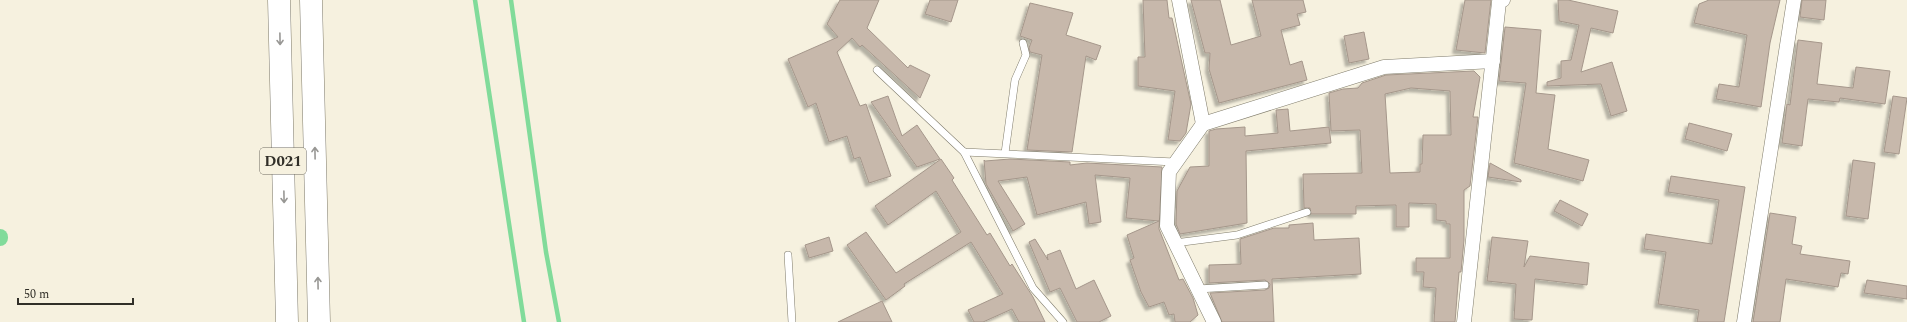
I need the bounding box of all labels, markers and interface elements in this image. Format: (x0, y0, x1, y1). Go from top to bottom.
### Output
one-way arrow (276, 32, 284, 45)
one-way arrow (311, 147, 319, 160)
road number: D021 (260, 148, 306, 174)
one-way arrow (280, 190, 288, 203)
one-way arrow (314, 277, 322, 290)
scale bar (18, 280, 133, 306)
text: 50 m (24, 285, 49, 304)

